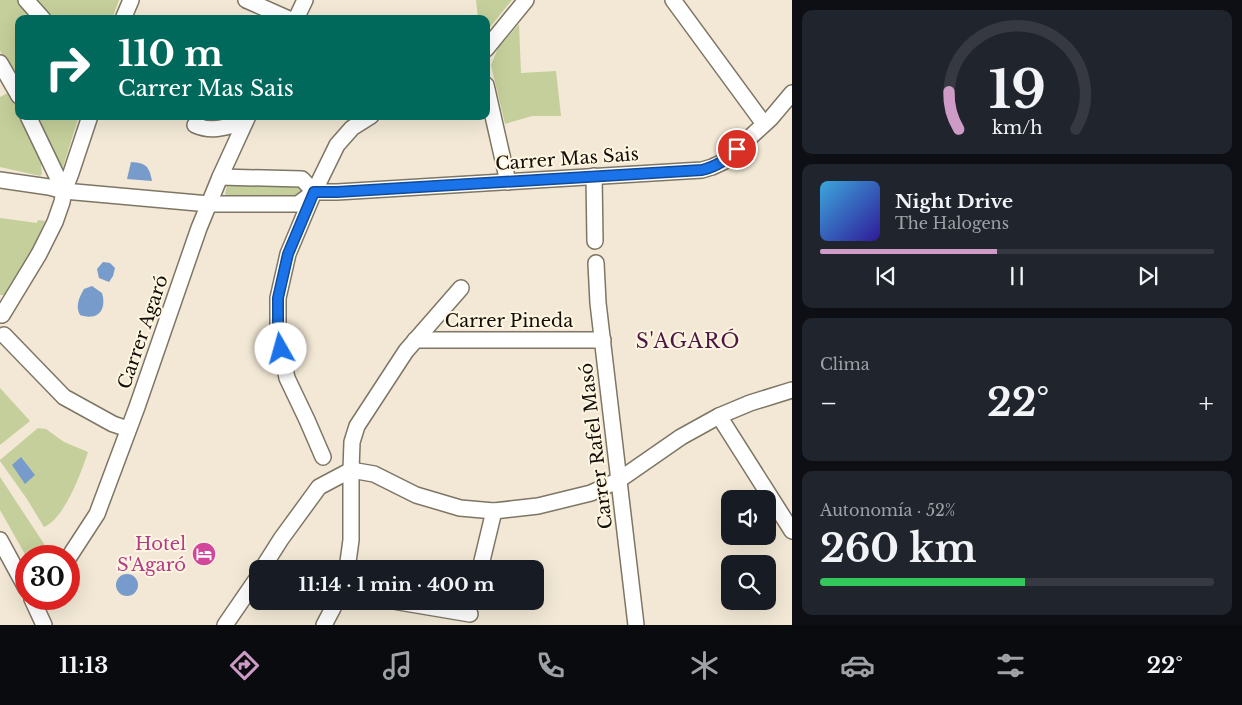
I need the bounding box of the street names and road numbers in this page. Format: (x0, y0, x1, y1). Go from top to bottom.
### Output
street label: Carrer Mas Sais (495, 143, 639, 175)
street label: Carrer Agaró (113, 272, 173, 392)
street label: Carrer Pineda (445, 310, 573, 332)
street label: Carrer Rafel Masó (575, 362, 617, 530)

